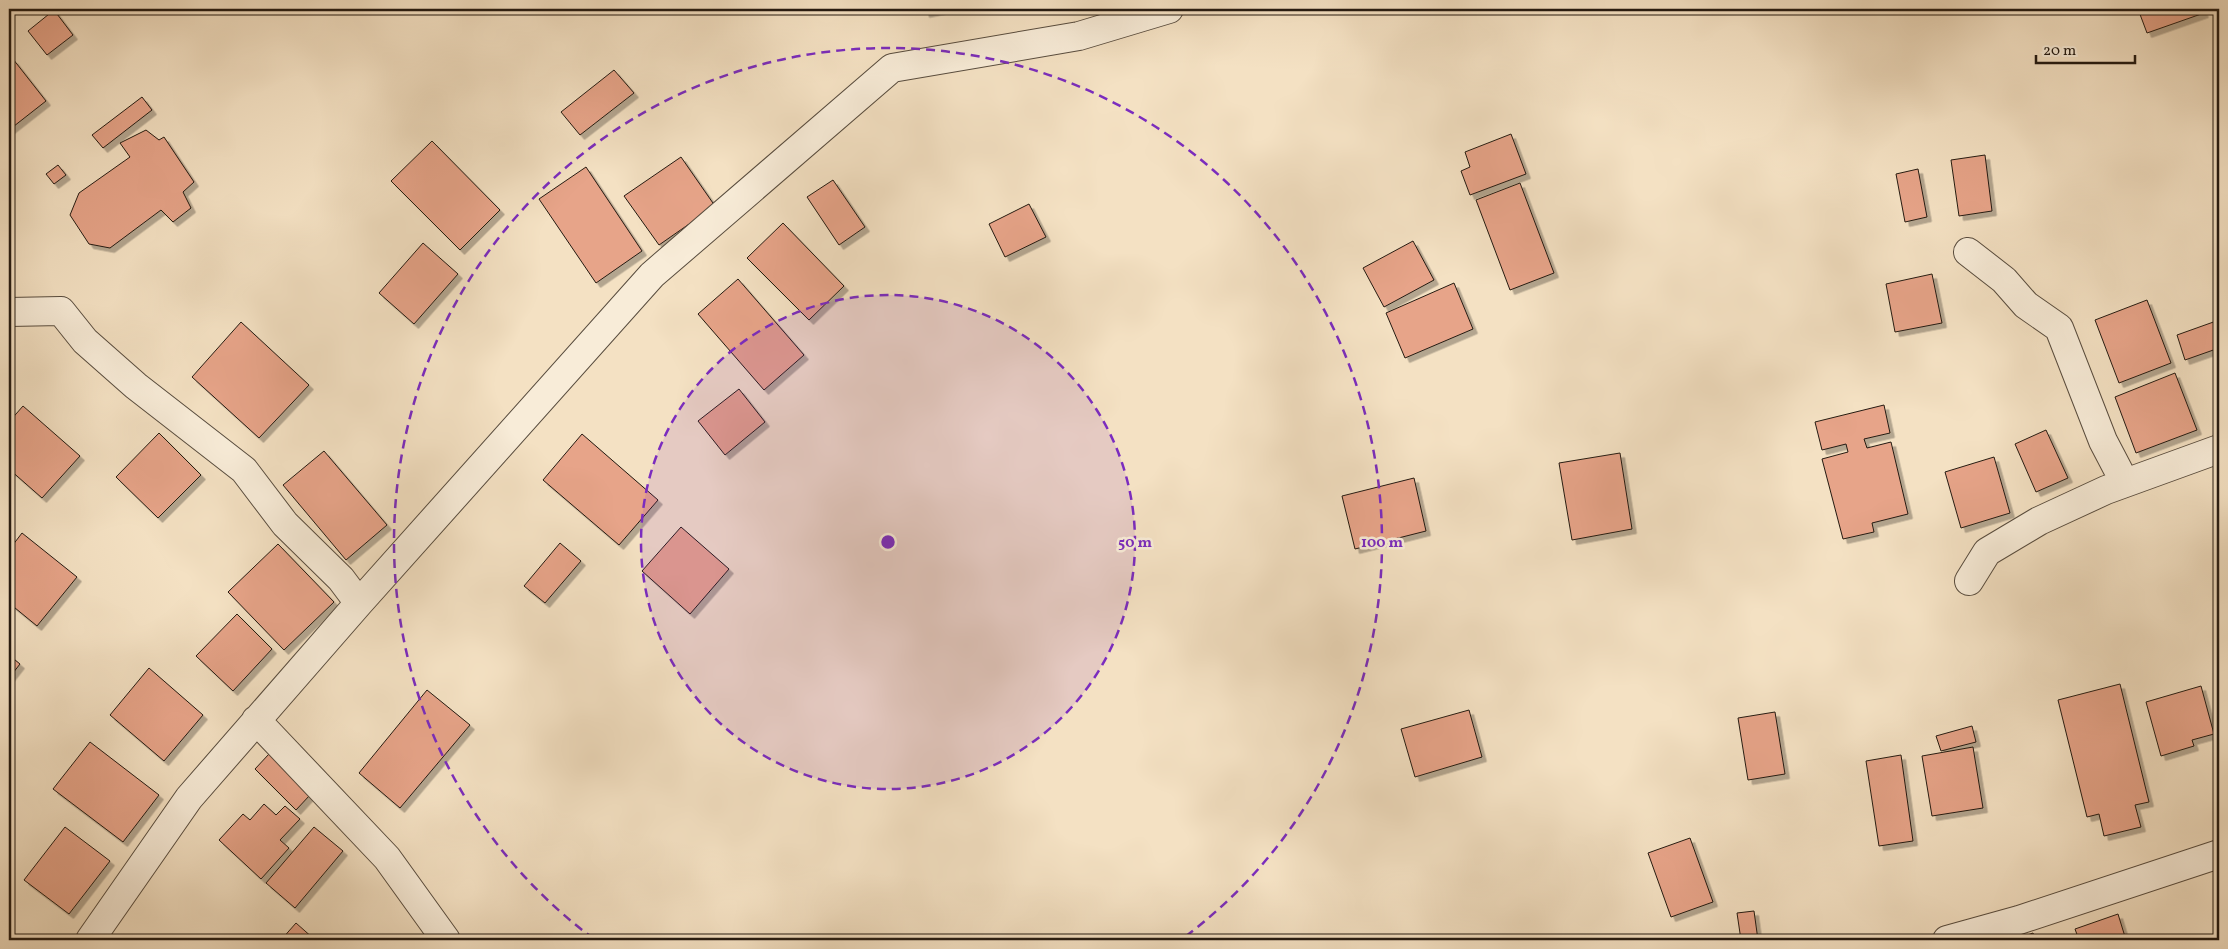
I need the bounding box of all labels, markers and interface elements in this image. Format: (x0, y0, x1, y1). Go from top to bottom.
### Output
scale bar (2036, 32, 2134, 64)
text: 20 m (2043, 41, 2076, 62)
centre of rings (879, 533, 897, 551)
text: 50 m (1118, 533, 1152, 554)
text: 100 m (1361, 533, 1404, 554)

